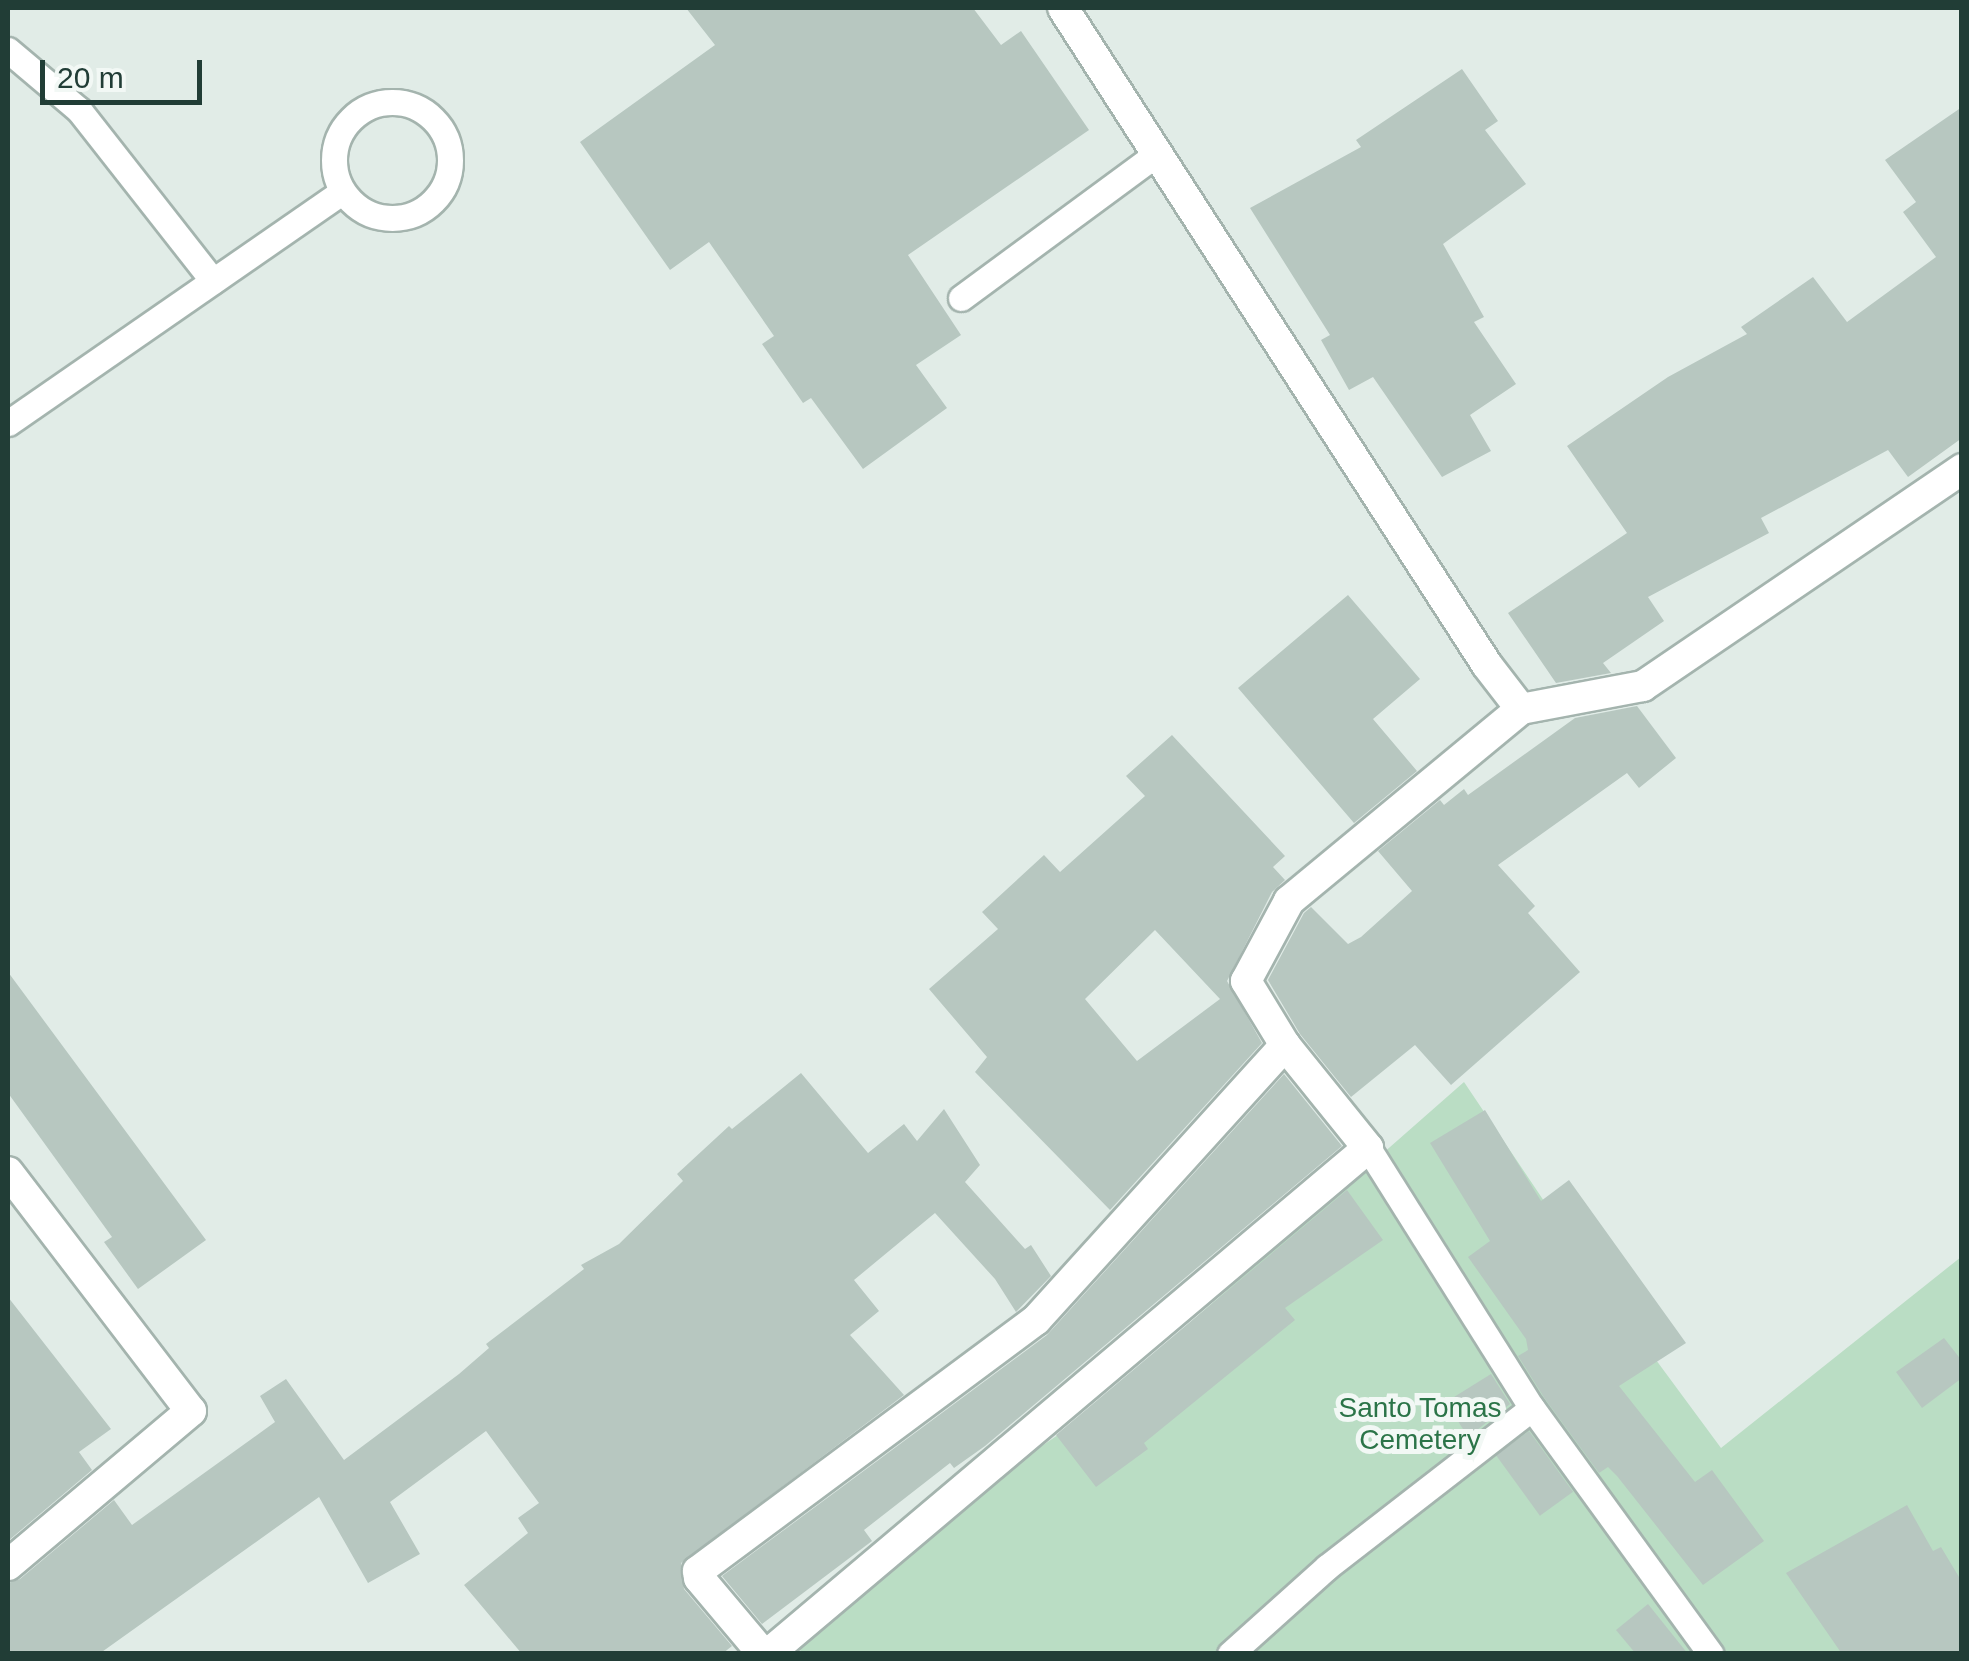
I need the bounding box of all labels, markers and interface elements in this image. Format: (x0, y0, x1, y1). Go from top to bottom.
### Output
scale bar (45, 40, 208, 102)
text: 20 m (57, 61, 124, 94)
park label: Santo Tomas Cemetery (1338, 1391, 1502, 1457)

